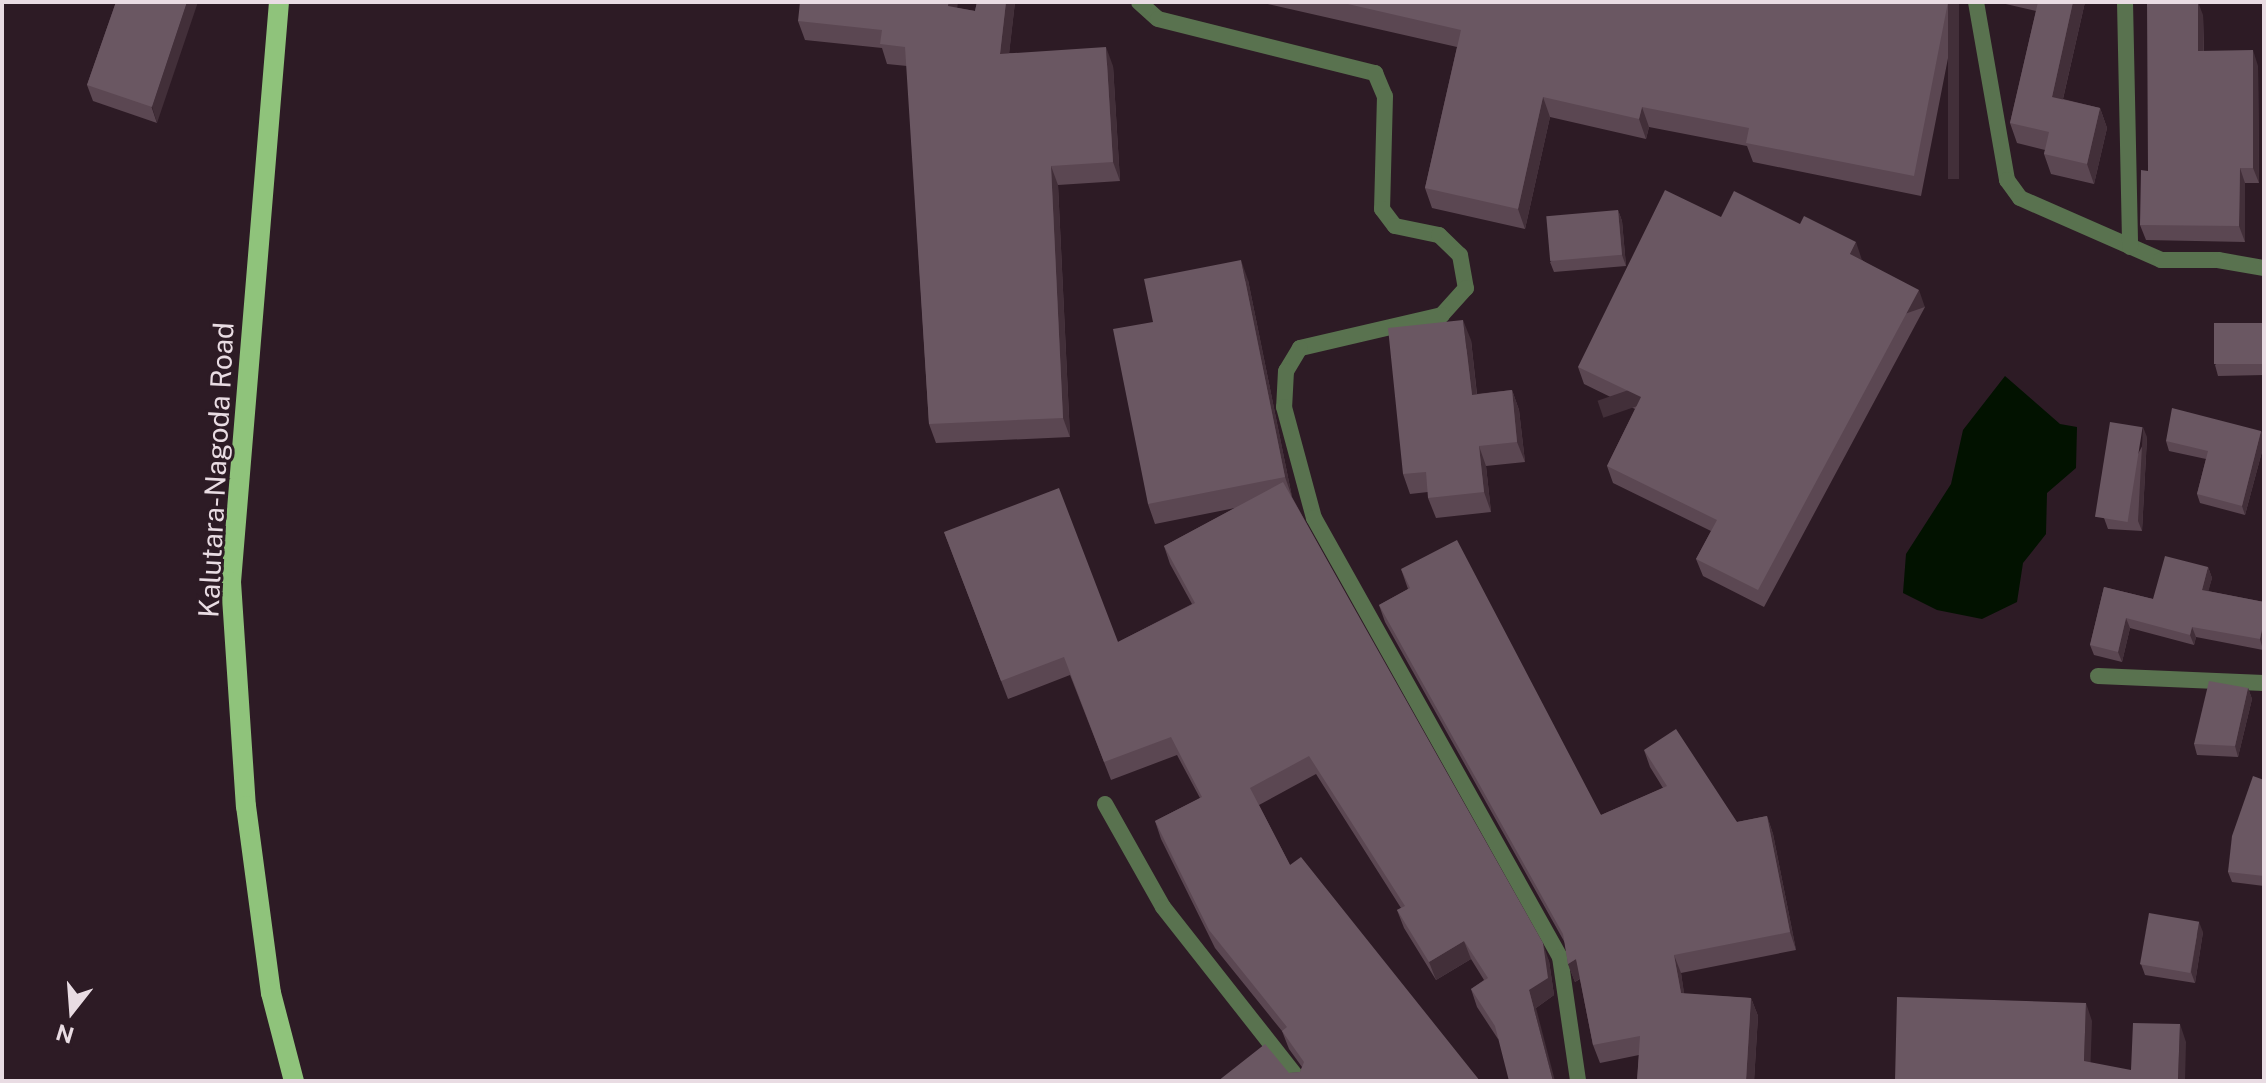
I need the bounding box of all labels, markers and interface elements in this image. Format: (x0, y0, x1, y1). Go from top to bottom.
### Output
street label: Kalutara-Nagoda Road (191, 321, 241, 619)
north arrow (32, 971, 112, 1051)
text: N (53, 1019, 77, 1049)

